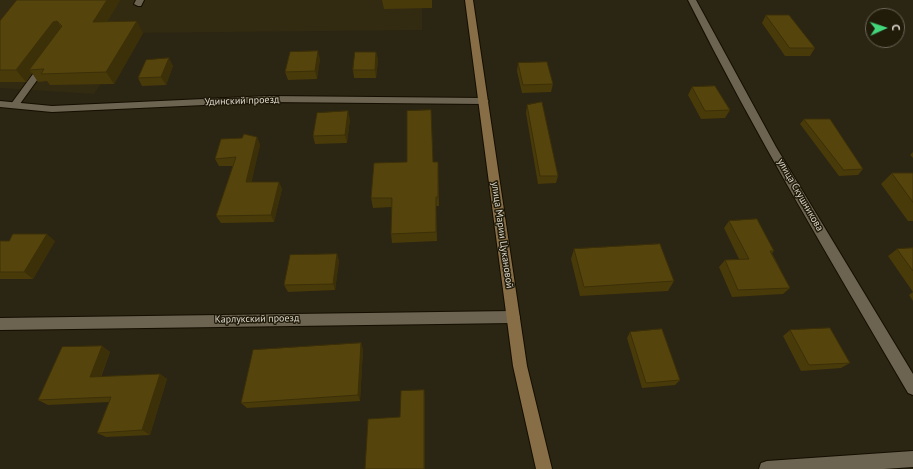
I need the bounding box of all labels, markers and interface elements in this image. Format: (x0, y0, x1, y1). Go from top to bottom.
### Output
north arrow (865, 8, 905, 48)
text: С (889, 24, 903, 31)
street label: Удинский проезд (204, 94, 280, 108)
street label: улица Скушникова (774, 157, 826, 233)
street label: улица Марии Цукановой (489, 181, 515, 289)
street label: Карлукский проезд (215, 312, 299, 326)

